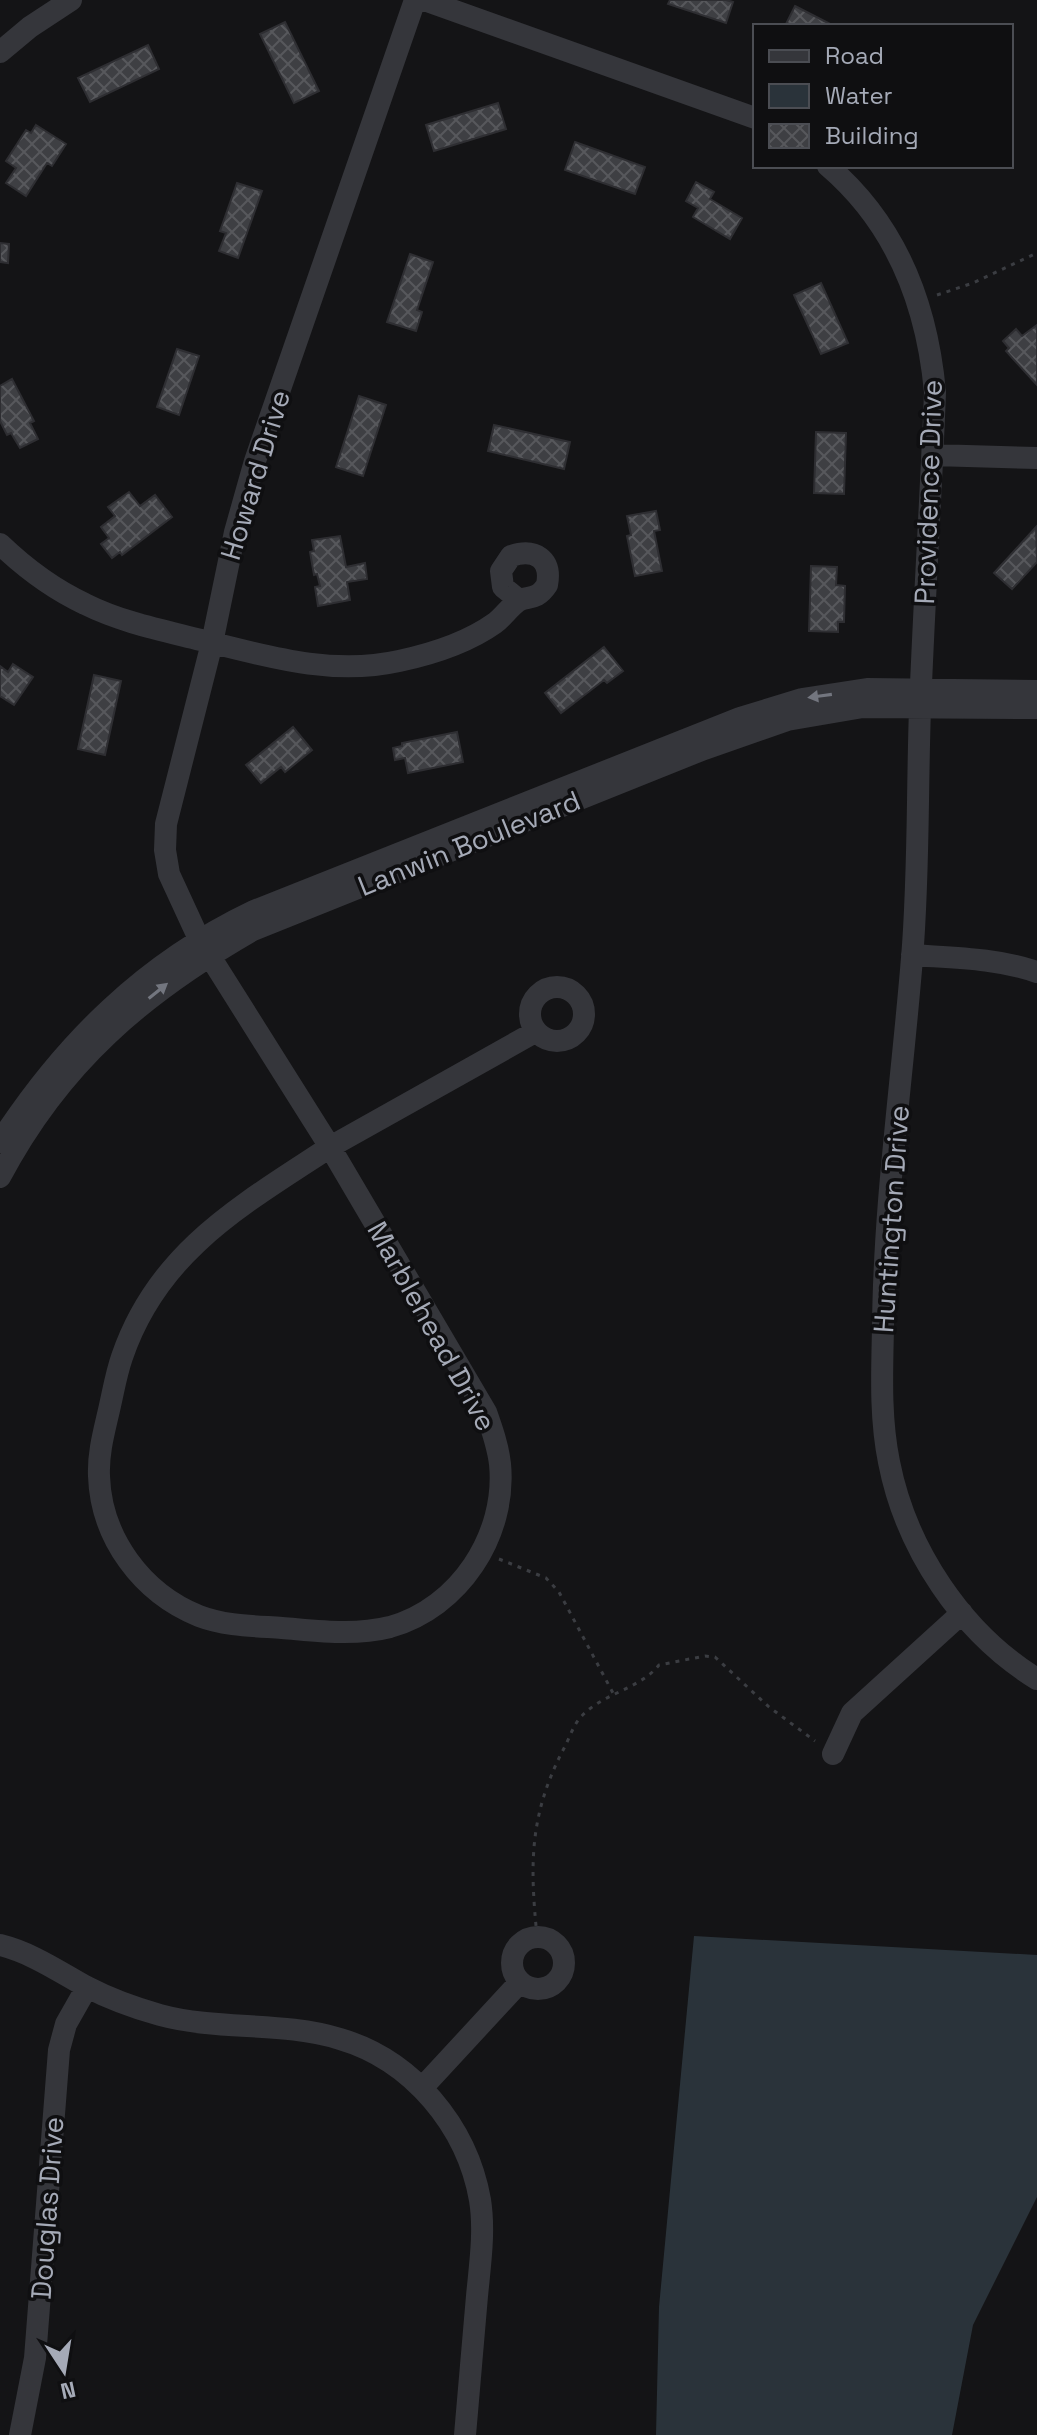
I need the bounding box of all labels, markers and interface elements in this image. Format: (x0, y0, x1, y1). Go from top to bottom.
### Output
legend (753, 24, 1013, 168)
text: Road (825, 40, 884, 71)
text: Water (825, 80, 893, 111)
text: Building (825, 120, 919, 151)
street label: Providence Drive (906, 379, 950, 605)
street label: Howard Drive (212, 386, 298, 564)
one-way arrow (807, 690, 832, 703)
street label: Lanwin Boulevard (353, 782, 585, 904)
one-way arrow (147, 983, 167, 1000)
street label: Huntington Drive (865, 1104, 917, 1334)
street label: Marblehead Drive (360, 1215, 504, 1437)
street label: Douglas Drive (23, 2116, 71, 2300)
north arrow (24, 2331, 104, 2411)
text: N (58, 2375, 78, 2406)

